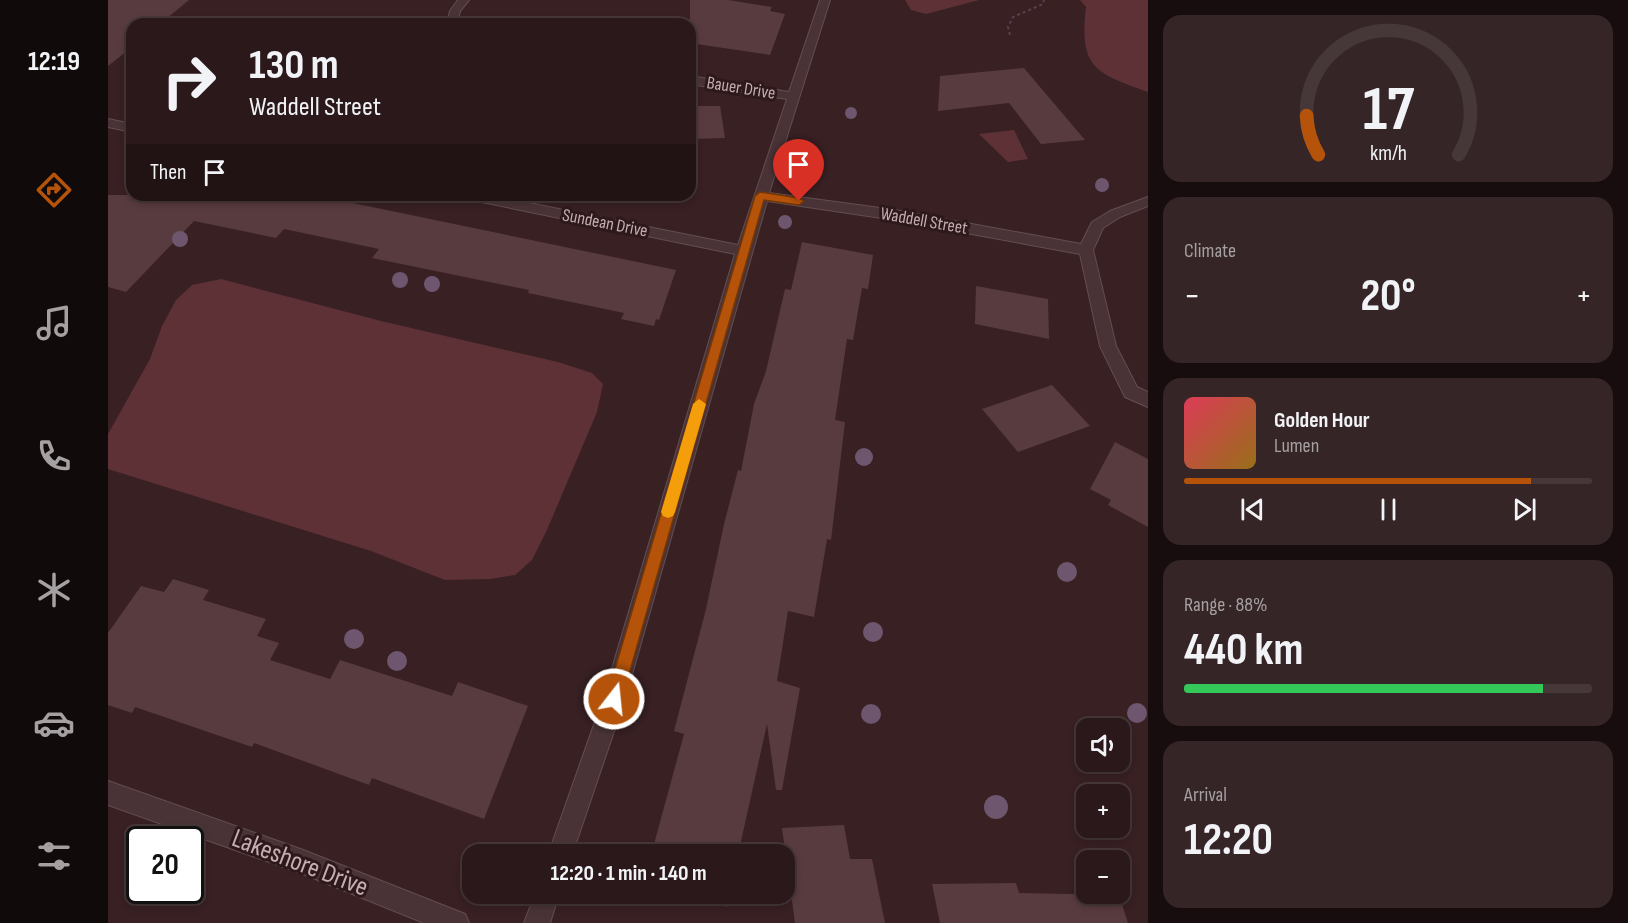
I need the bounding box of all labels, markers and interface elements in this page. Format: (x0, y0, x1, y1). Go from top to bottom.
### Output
text: 130 m (249, 40, 339, 91)
icon: right (150, 42, 228, 120)
text: 12:19 (28, 46, 80, 78)
street label: Bauer Drive (705, 72, 777, 104)
text: 17 (1362, 73, 1414, 148)
text: Waddell Street (249, 91, 381, 123)
pin (773, 139, 824, 201)
text: km/h (1369, 142, 1407, 167)
icon: arrive (782, 148, 815, 181)
icon: arrive (198, 156, 231, 189)
text: Then (150, 159, 186, 186)
icon: directions (33, 169, 75, 211)
street label: Waddell Street (879, 203, 970, 239)
street label: Sundean Drive (560, 204, 650, 242)
text: Climate (1184, 239, 1236, 263)
text: 20° (1360, 269, 1416, 324)
text: − (1184, 276, 1200, 316)
text: + (1576, 276, 1592, 316)
icon: music (33, 302, 75, 344)
text: Golden Hour (1274, 407, 1370, 434)
text: Lumen (1274, 434, 1319, 458)
icon: phone (33, 435, 75, 477)
icon: previous (1236, 493, 1269, 526)
icon: pause (1372, 493, 1405, 526)
icon: next (1508, 493, 1541, 526)
icon: climate (33, 569, 75, 611)
text: Range · 88% (1184, 593, 1268, 617)
text: 440 km (1184, 623, 1303, 678)
position arrow (582, 667, 646, 731)
icon: car (33, 702, 75, 744)
map controls (1076, 718, 1130, 904)
button: sound (1076, 718, 1130, 772)
text: Arrival (1184, 783, 1227, 807)
button: + (1076, 784, 1130, 838)
text: 12:20 (1184, 813, 1273, 868)
street label: Lakeshore Drive (227, 822, 373, 904)
speed limit sign: 20 (126, 826, 204, 904)
icon: filters (33, 835, 75, 877)
button: − (1076, 850, 1130, 904)
text: 12:20 · 1 min · 140 m (550, 860, 707, 887)

